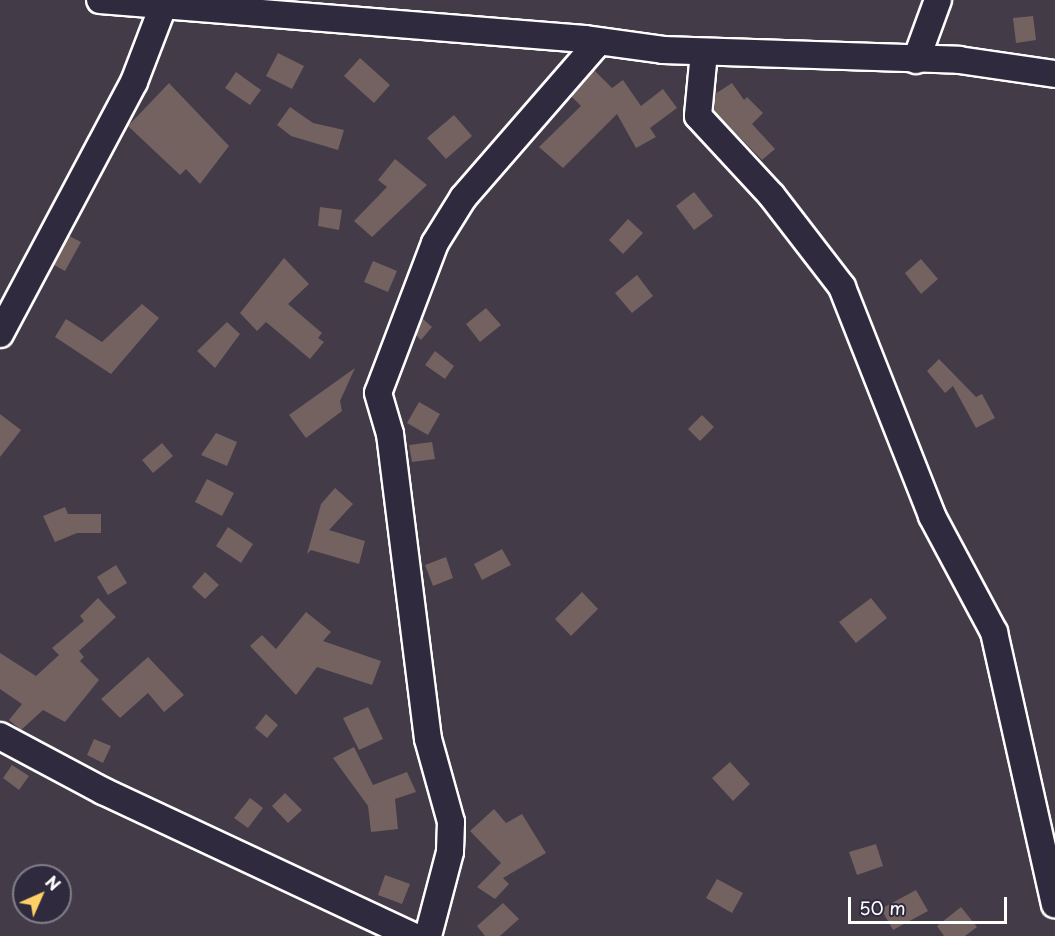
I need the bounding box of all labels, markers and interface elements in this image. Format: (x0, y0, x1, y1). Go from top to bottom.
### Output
north arrow (12, 864, 72, 924)
text: N (40, 870, 66, 896)
scale bar (851, 885, 1010, 923)
text: 50 m (859, 894, 906, 921)

